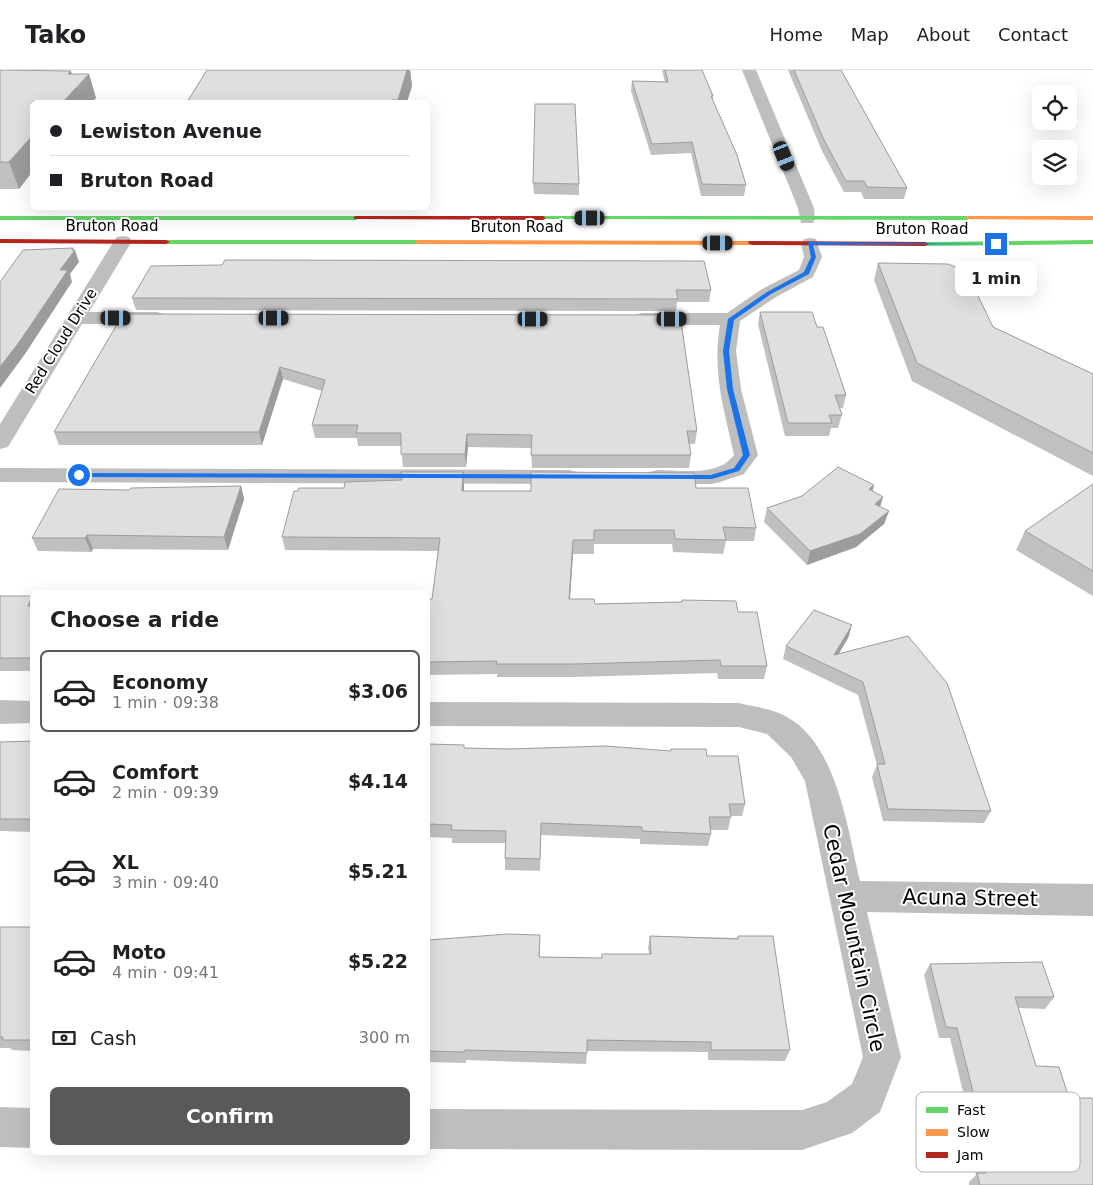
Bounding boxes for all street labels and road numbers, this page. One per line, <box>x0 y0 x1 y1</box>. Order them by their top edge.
street label: Bruton Road <box>66 217 158 235</box>
street label: Bruton Road <box>471 218 563 236</box>
street label: Bruton Road <box>876 220 968 238</box>
street label: Red Cloud Drive <box>21 285 101 397</box>
street label: Cedar Mountain Circle <box>818 822 890 1054</box>
street label: Acuna Street <box>902 885 1038 911</box>

